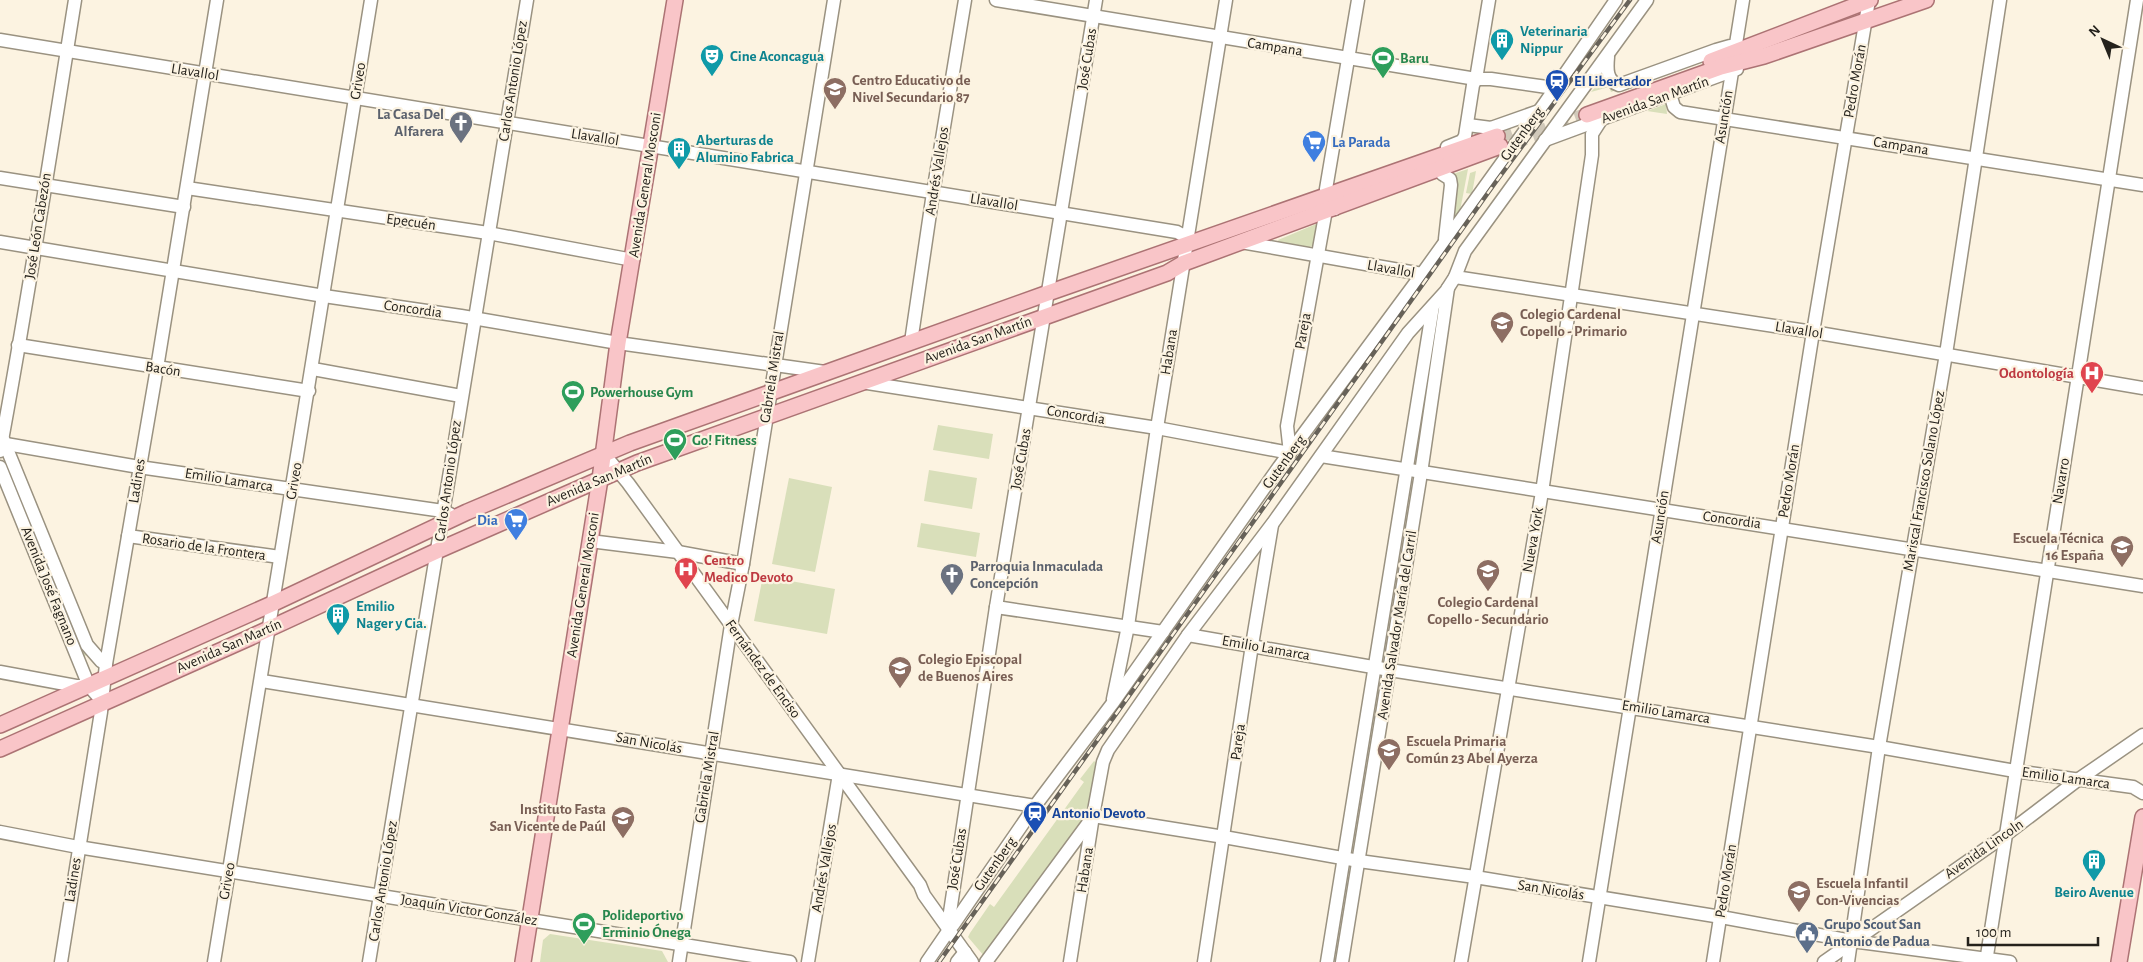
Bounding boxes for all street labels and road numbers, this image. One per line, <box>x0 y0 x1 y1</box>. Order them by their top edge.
street label: Carlos Antonio López <box>496 20 530 142</box>
street label: José Cubas <box>1075 27 1099 91</box>
street label: Campana <box>1246 35 1304 59</box>
street label: Pedro Morán <box>1841 43 1869 119</box>
street label: Llavallol <box>170 61 220 83</box>
street label: Griveo <box>348 61 368 101</box>
street label: Avenida San Martín <box>1599 74 1711 126</box>
street label: Asunción <box>1712 89 1736 145</box>
street label: Gutenberg <box>1498 104 1547 164</box>
street label: Avenida General Mosconi <box>626 111 664 259</box>
street label: Llavallol <box>570 126 620 148</box>
street label: Andrés Vallejos <box>923 126 951 216</box>
street label: Campana <box>1872 134 1930 158</box>
street label: José León Cabezón <box>22 172 54 280</box>
street label: Llavallol <box>969 191 1019 213</box>
street label: Epecuén <box>385 211 437 233</box>
street label: Llavallol <box>1366 257 1416 281</box>
street label: Concordia <box>383 297 443 321</box>
street label: Pareja <box>1292 311 1314 350</box>
street label: Avenida San Martín <box>922 314 1034 366</box>
street label: Llavallol <box>1774 319 1824 341</box>
street label: Habana <box>1158 328 1180 376</box>
street label: Gabriela Mistral <box>757 330 787 424</box>
street label: Bacón <box>144 359 182 379</box>
street label: Mariscal Francisco Solano López <box>1901 389 1947 573</box>
street label: Concordia <box>1046 403 1106 427</box>
street label: Carlos Antonio López <box>432 420 464 542</box>
street label: José Cubas <box>1008 427 1034 491</box>
street label: Gutenberg <box>1260 432 1309 492</box>
street label: Pedro Morán <box>1776 443 1802 519</box>
street label: Avenida San Martín <box>544 451 654 509</box>
street label: Navarro <box>2050 457 2072 505</box>
street label: Ladines <box>126 458 148 504</box>
street label: Griveo <box>283 461 305 501</box>
street label: Emilio Lamarca <box>184 466 274 494</box>
street label: Asunción <box>1648 489 1672 545</box>
street label: Nueva York <box>1520 506 1546 574</box>
street label: Concordia <box>1702 508 1762 532</box>
street label: Avenida General Mosconi <box>564 511 602 659</box>
street label: Avenida José Fagnano <box>18 525 80 647</box>
street label: Avenida Salvador María del Carril <box>1375 529 1419 721</box>
street label: Rosario de la Frontera <box>141 531 267 563</box>
street label: Avenida San Martín <box>174 616 284 676</box>
street label: Fernández de Enciso <box>722 617 804 721</box>
street label: Emilio Lamarca <box>1221 633 1311 663</box>
street label: Emilio Lamarca <box>1621 698 1711 726</box>
street label: Pareja <box>1228 723 1248 761</box>
street label: San Nicolás <box>615 730 683 756</box>
street label: Gabriela Mistral <box>692 730 722 824</box>
street label: Emilio Lamarca <box>2021 764 2111 792</box>
street label: Avenida Lincoln <box>1942 816 2026 882</box>
street label: Carlos Antonio López <box>366 820 400 942</box>
street label: Andrés Vallejos <box>809 823 839 913</box>
street label: José Cubas <box>945 827 969 891</box>
street label: Gutenberg <box>971 834 1019 894</box>
street label: Pedro Morán <box>1713 843 1739 919</box>
street label: Habana <box>1074 846 1096 894</box>
street label: Ladines <box>62 857 84 903</box>
street label: Griveo <box>216 861 238 901</box>
street label: San Nicolás <box>1517 877 1585 903</box>
street label: Joaquín Victor González <box>400 892 538 928</box>

